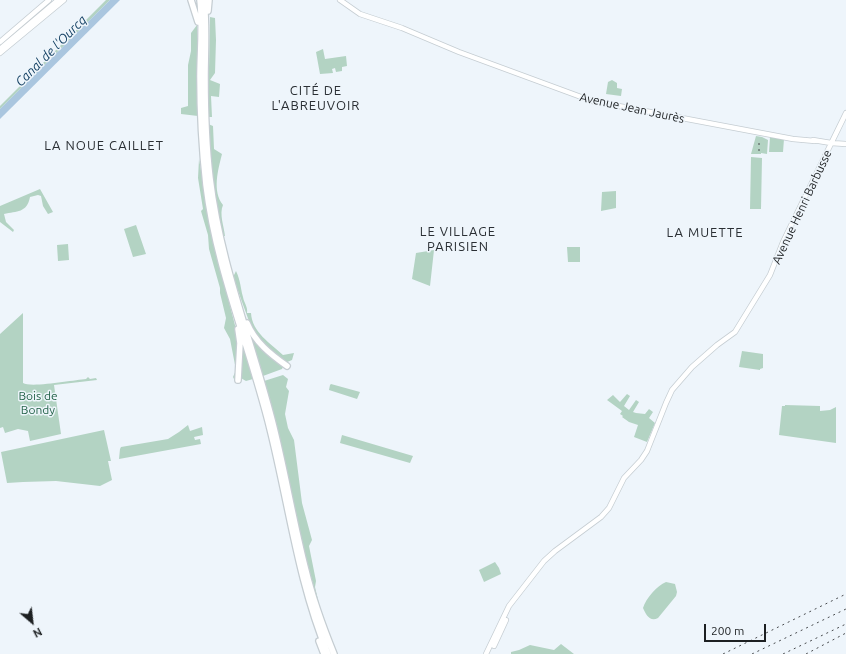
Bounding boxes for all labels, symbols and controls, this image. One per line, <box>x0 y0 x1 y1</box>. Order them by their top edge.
water label: Canal de l'Ourcq <box>12 12 90 90</box>
district label: CITÉ DE L'ABREUVOIR <box>272 83 360 114</box>
street label: Avenue Jean Jaurès <box>578 90 686 126</box>
district label: LA NOUE CAILLET <box>44 138 164 154</box>
street label: Avenue Henri Barbusse <box>769 148 835 266</box>
district label: LE VILLAGE PARISIEN <box>420 224 496 255</box>
district label: LA MUETTE <box>667 225 743 241</box>
park label: Bois de Bondy <box>18 389 58 417</box>
north arrow <box>12 602 52 642</box>
scale bar <box>706 616 768 642</box>
text: 200 m <box>711 624 744 637</box>
text: N <box>31 625 44 640</box>

